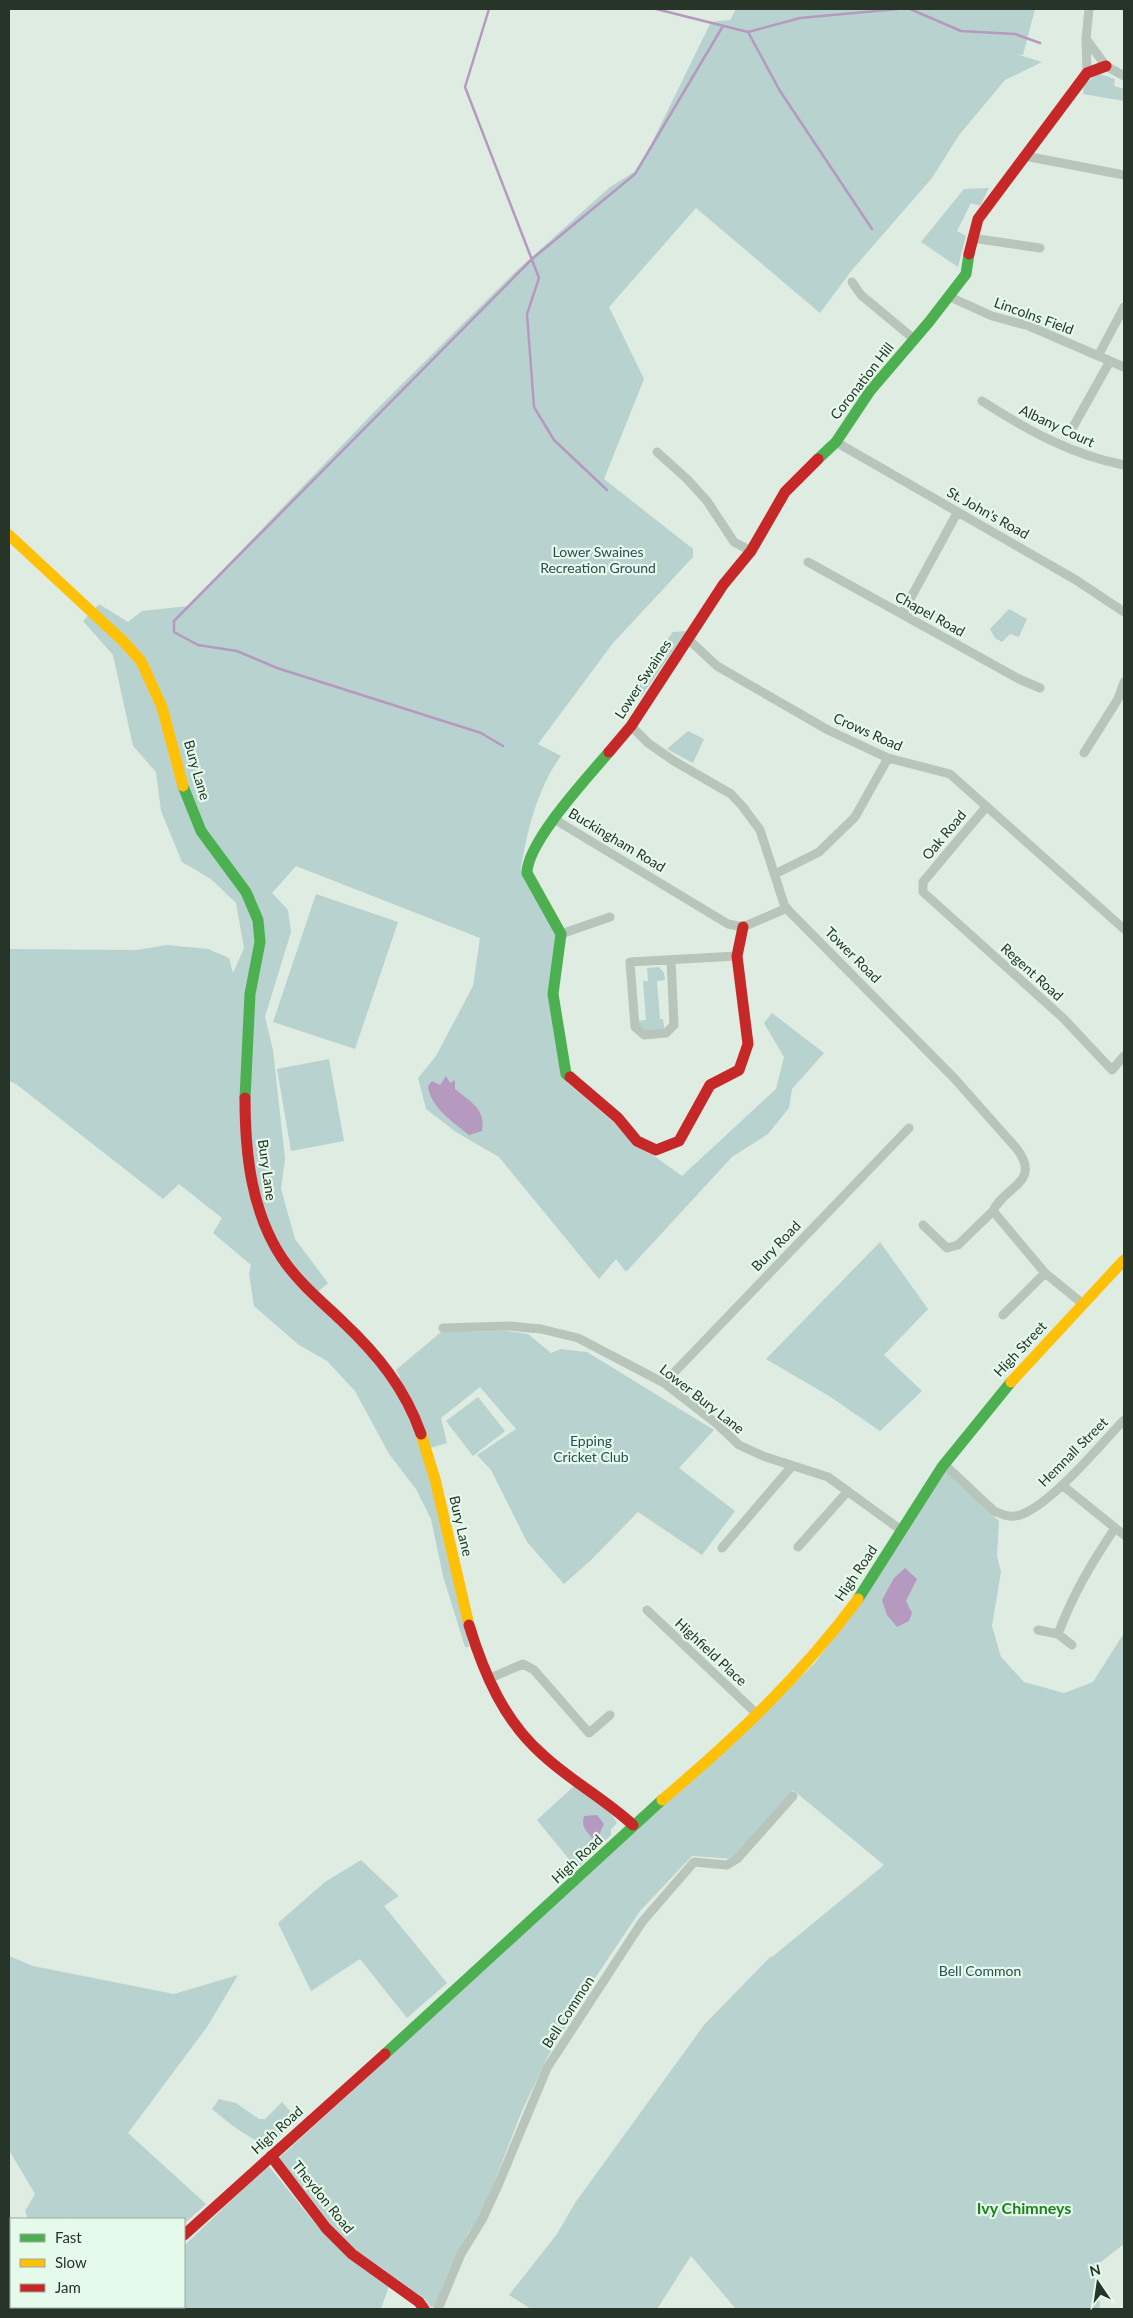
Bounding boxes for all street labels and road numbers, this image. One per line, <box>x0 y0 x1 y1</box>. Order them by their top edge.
street label: Lincolns Field <box>992 293 1076 338</box>
street label: Coronation Hill <box>826 339 897 423</box>
street label: Albany Court <box>1017 401 1097 450</box>
street label: St. John's Road <box>944 483 1032 542</box>
street label: Chapel Road <box>892 587 968 640</box>
street label: Lower Swaines <box>611 636 675 722</box>
street label: Crows Road <box>831 709 905 754</box>
street label: Bury Lane <box>181 738 214 802</box>
street label: Buckingham Road <box>566 804 669 875</box>
street label: Oak Road <box>918 806 969 863</box>
street label: Tower Road <box>822 923 885 986</box>
street label: Regent Road <box>998 939 1067 1004</box>
street label: Bury Lane <box>255 1138 280 1202</box>
street label: Bury Road <box>748 1217 804 1274</box>
street label: High Street <box>990 1317 1050 1380</box>
street label: Lower Bury Lane <box>657 1360 748 1437</box>
street label: Hemnall Street <box>1034 1413 1111 1490</box>
street label: Bury Lane <box>446 1494 477 1558</box>
street label: High Road <box>831 1542 880 1604</box>
street label: Highfield Place <box>672 1614 751 1689</box>
street label: High Road <box>548 1831 606 1887</box>
street label: Bell Common <box>538 1973 597 2051</box>
street label: High Road <box>247 2102 306 2157</box>
street label: Theydon Road <box>289 2157 358 2236</box>

